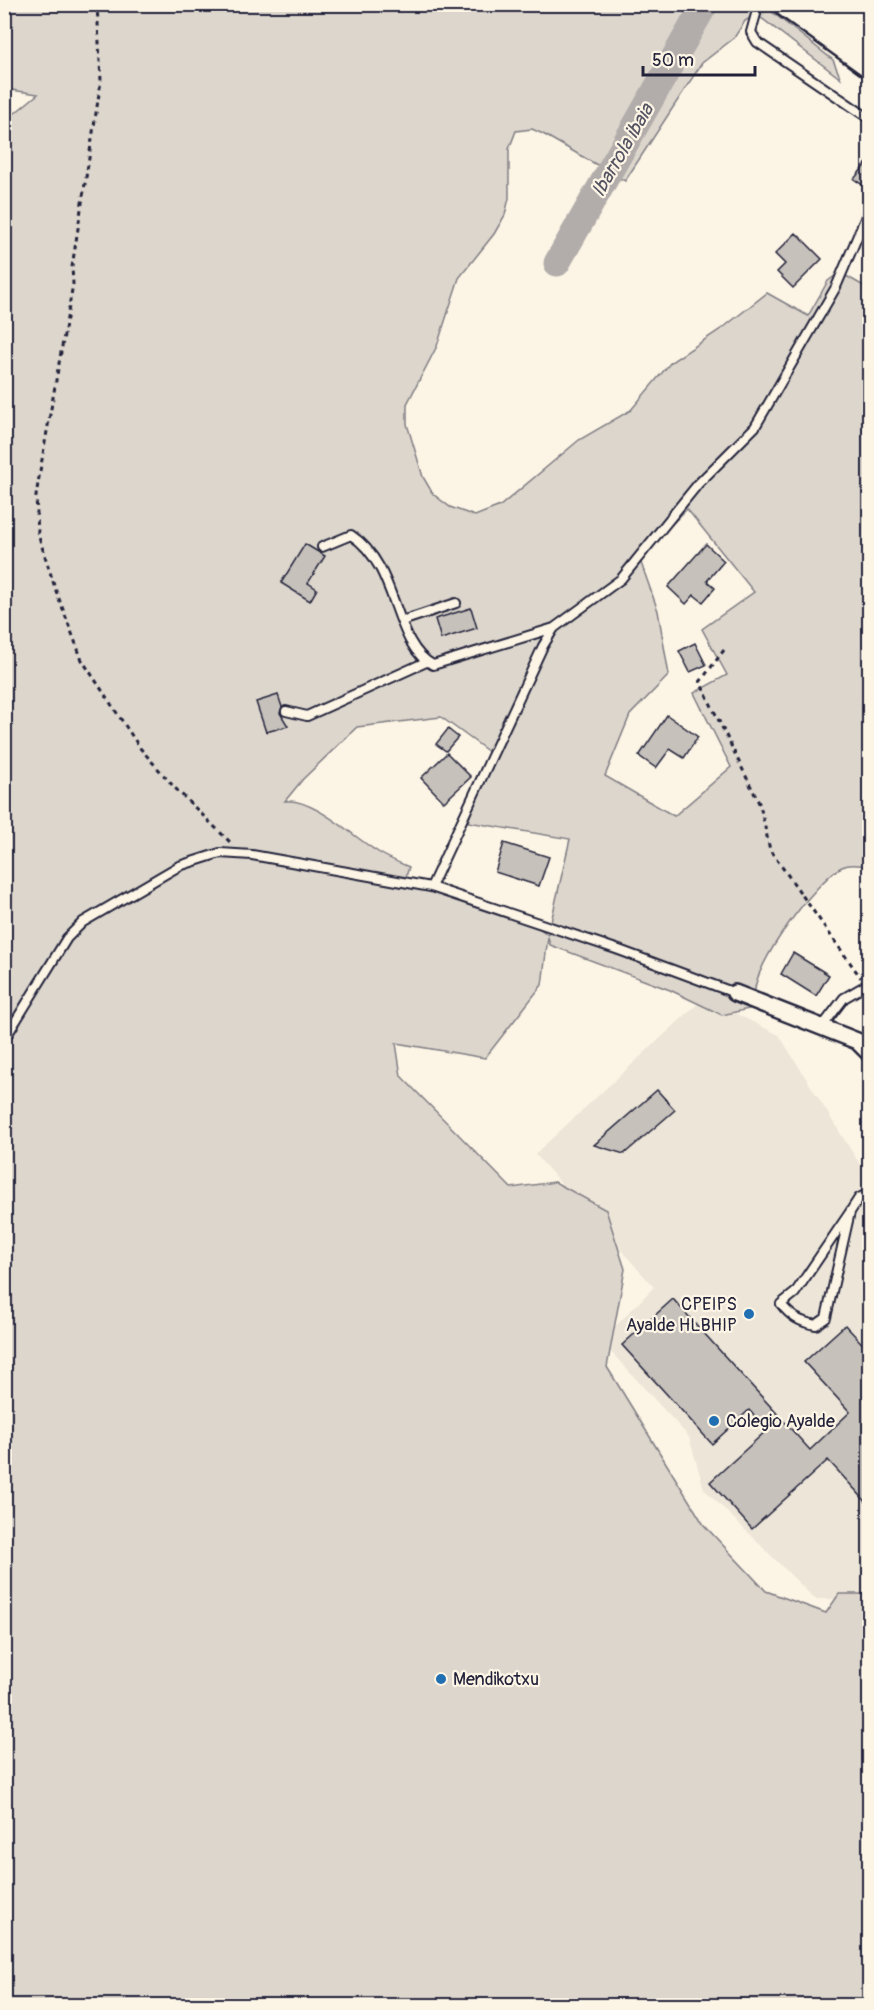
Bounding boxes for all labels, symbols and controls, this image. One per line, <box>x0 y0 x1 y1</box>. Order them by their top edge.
scale bar <box>643 39 756 77</box>
text: 50 m <box>652 49 694 72</box>
water label: Ibarrola ibaia <box>586 98 660 201</box>
place label: CPEIPS Ayalde HLBHIP <box>626 1293 737 1337</box>
marker: CPEIPS Ayalde HLBHIP <box>742 1307 756 1321</box>
place label: Colegio Ayalde <box>726 1410 835 1433</box>
marker: Colegio Ayalde <box>707 1414 721 1428</box>
place label: Mendikotxu <box>453 1668 539 1691</box>
marker: Mendikotxu <box>434 1672 448 1686</box>

